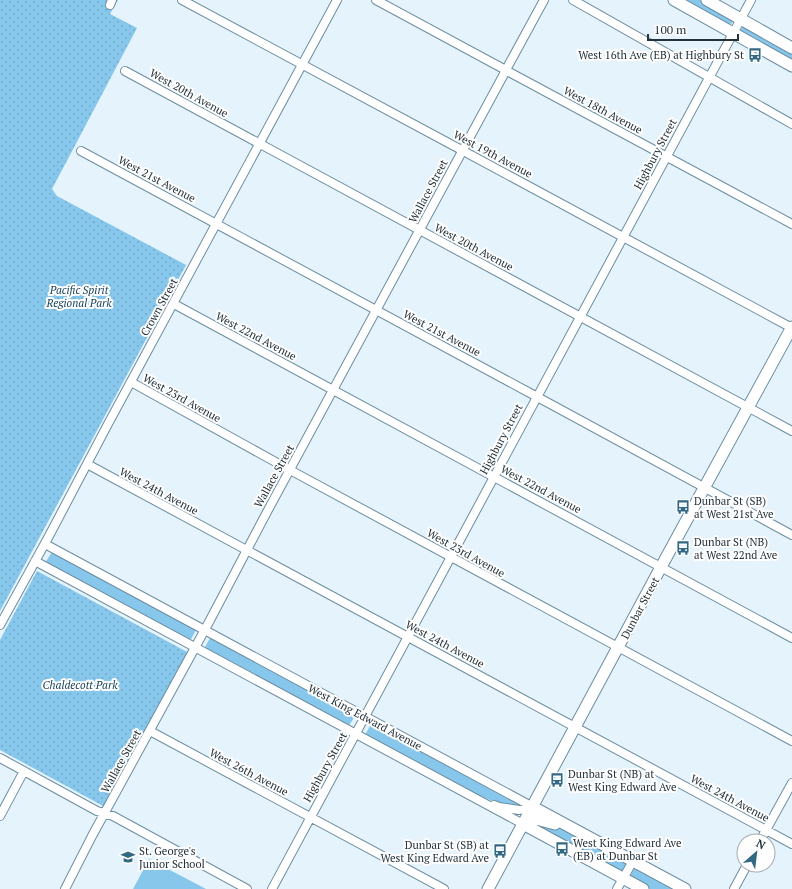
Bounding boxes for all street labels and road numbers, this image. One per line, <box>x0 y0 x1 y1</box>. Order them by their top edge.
street label: West 20th Avenue <box>147 66 231 121</box>
street label: West 18th Avenue <box>561 83 645 137</box>
street label: Highbury Street <box>631 116 679 192</box>
street label: West 19th Avenue <box>451 127 535 181</box>
street label: West 21st Avenue <box>116 153 199 206</box>
street label: Wallace Street <box>405 157 451 225</box>
street label: West 20th Avenue <box>432 220 516 274</box>
street label: Crown Street <box>137 276 181 338</box>
street label: West 21st Avenue <box>401 307 484 360</box>
street label: West 22nd Avenue <box>213 309 299 363</box>
street label: West 23rd Avenue <box>140 371 224 425</box>
street label: Highbury Street <box>477 401 525 477</box>
street label: Wallace Street <box>251 442 297 510</box>
street label: West 22nd Avenue <box>498 462 584 516</box>
street label: West 24th Avenue <box>117 464 201 518</box>
street label: West 23rd Avenue <box>424 526 508 580</box>
street label: Dunbar Street <box>618 575 662 641</box>
street label: West 24th Avenue <box>403 617 487 671</box>
street label: West King Edward Avenue <box>306 681 425 753</box>
street label: Wallace Street <box>98 727 144 795</box>
street label: Highbury Street <box>300 730 350 804</box>
street label: West 26th Avenue <box>207 745 291 799</box>
street label: West 24th Avenue <box>688 771 772 825</box>

